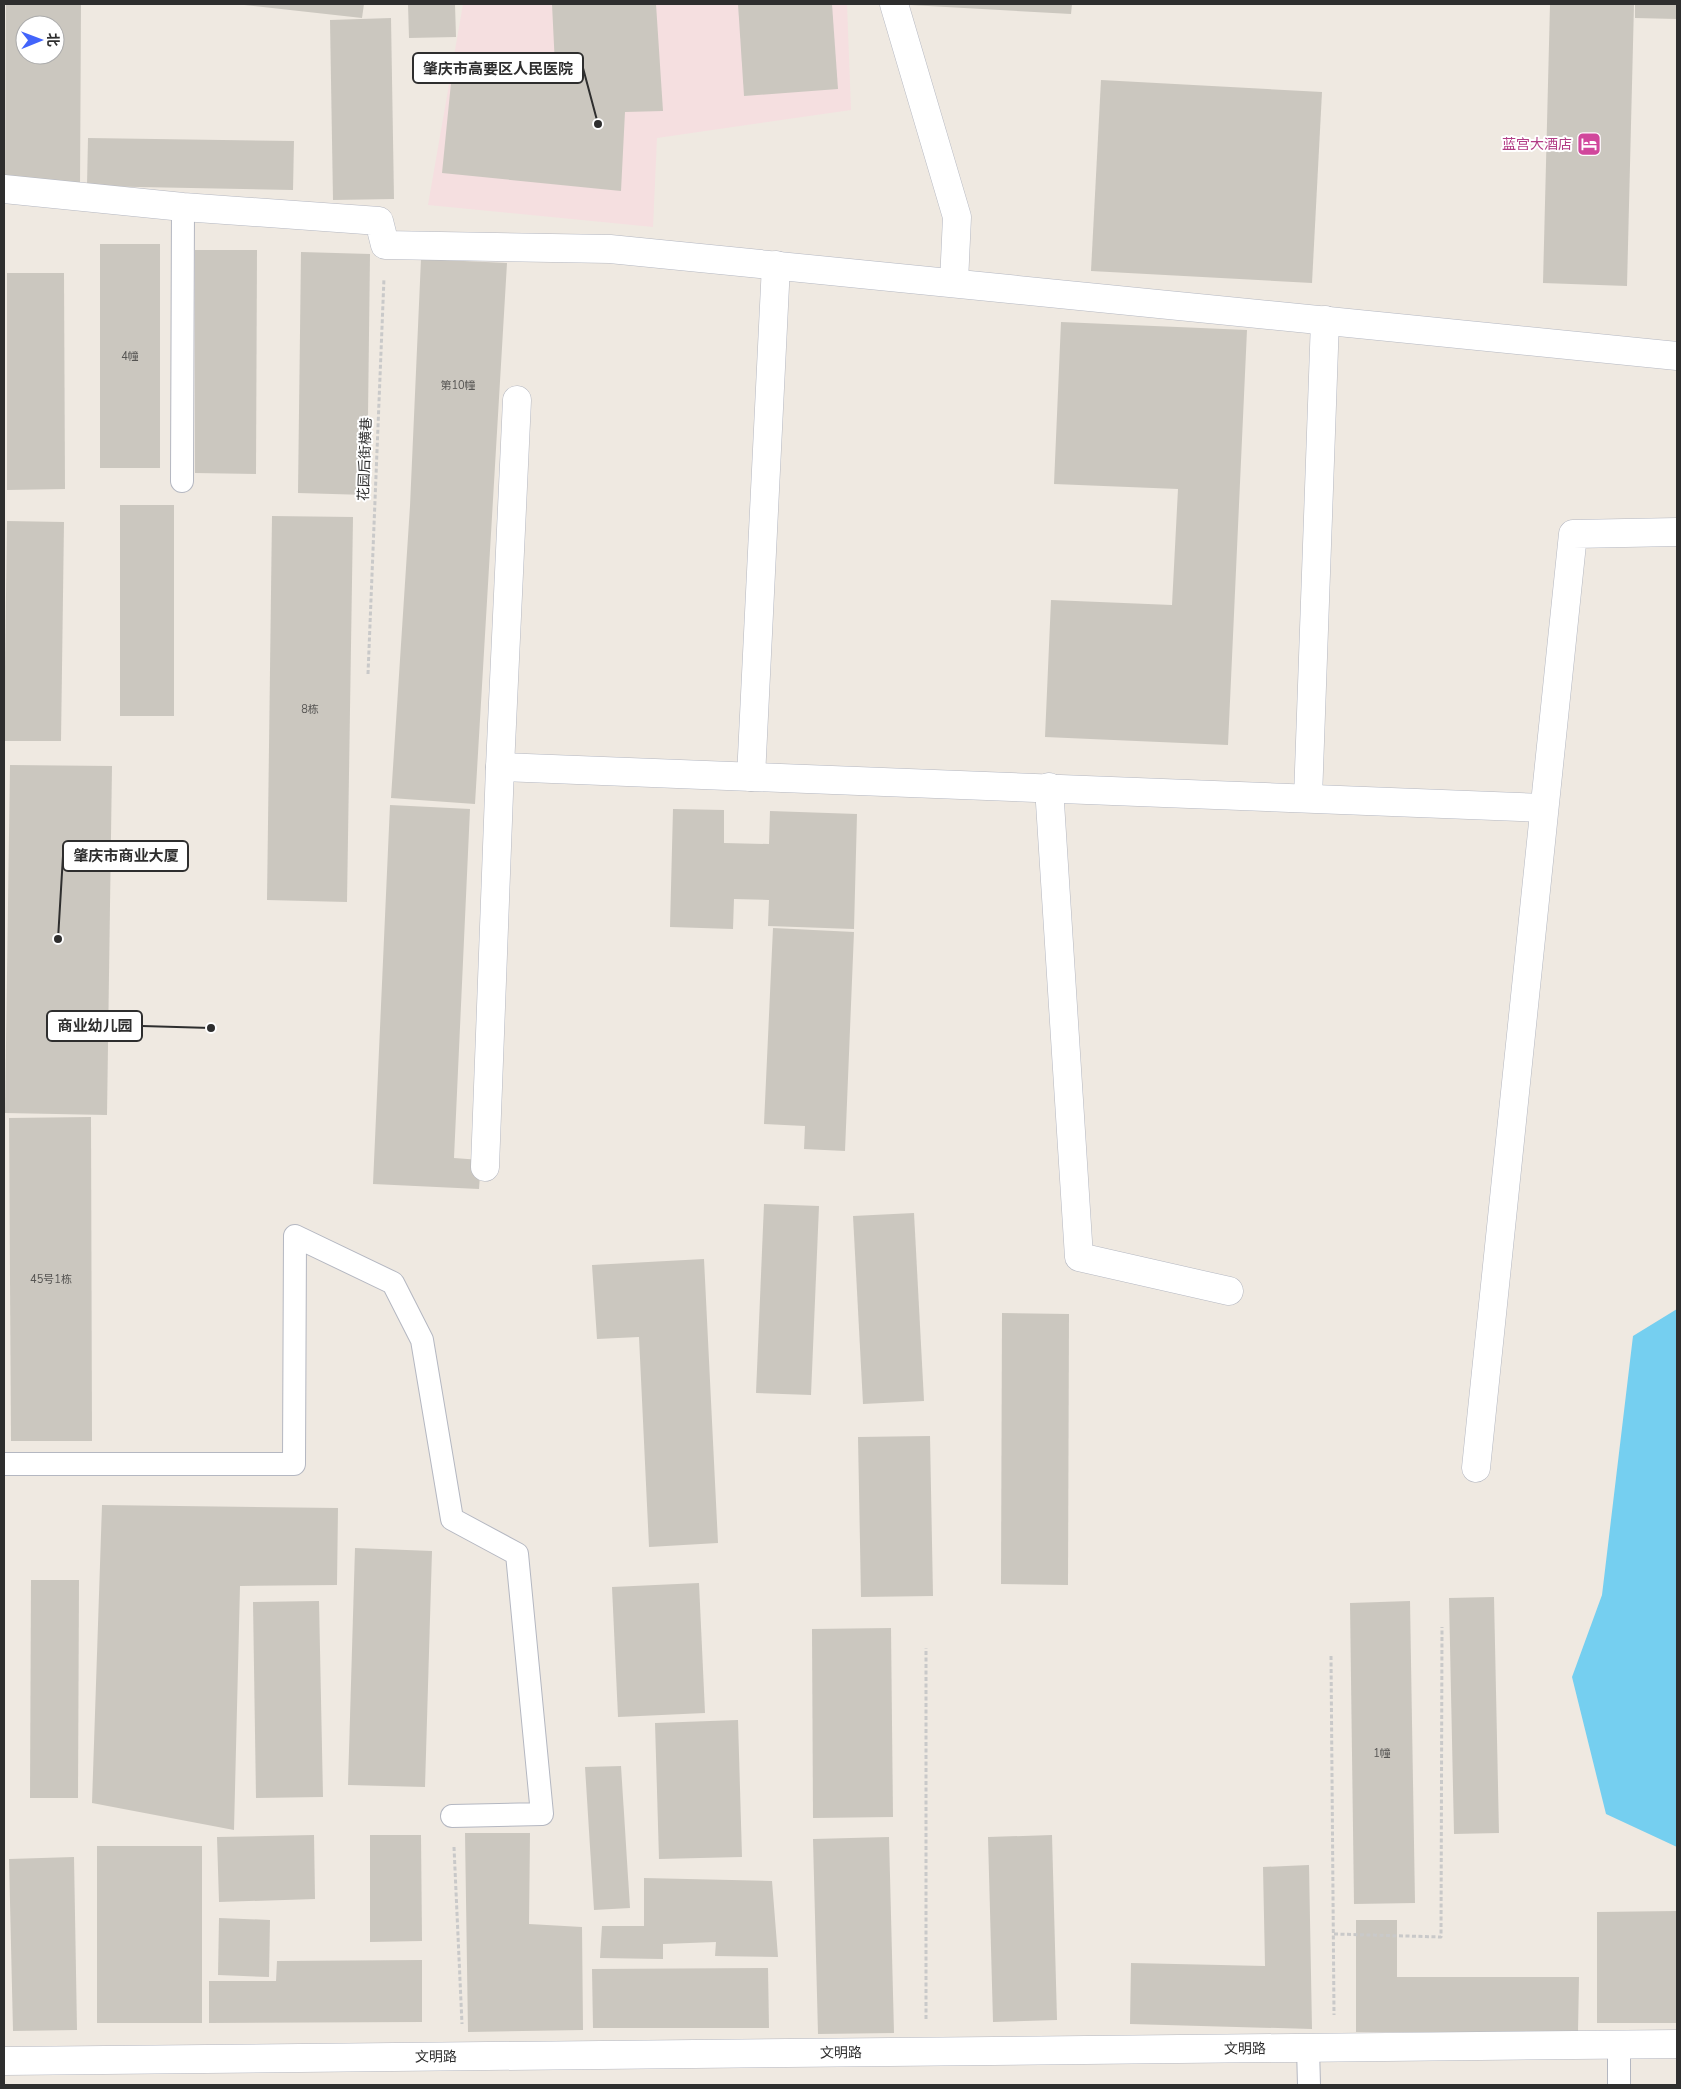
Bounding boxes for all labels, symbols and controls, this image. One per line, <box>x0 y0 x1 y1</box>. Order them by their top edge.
north arrow <box>15 15 65 65</box>
text: 北 <box>43 33 62 47</box>
callout: 肇庆市高要区人民医院 <box>413 53 583 83</box>
text: 肇庆市高要区人民医院 <box>423 59 573 79</box>
hotel icon: 蓝宫大酒店 <box>1576 131 1602 157</box>
place label: 蓝宫大酒店 <box>1502 135 1572 154</box>
house number: 4幢 <box>121 349 139 364</box>
house number: 第10幢 <box>440 378 476 393</box>
street label: 花园后街横巷 <box>354 417 376 501</box>
house number: 8栋 <box>301 702 319 717</box>
callout: 肇庆市商业大厦 <box>63 841 188 871</box>
text: 肇庆市商业大厦 <box>73 846 179 866</box>
callout: 商业幼儿园 <box>47 1011 142 1041</box>
text: 商业幼儿园 <box>57 1016 133 1036</box>
house number: 45号1栋 <box>30 1272 72 1287</box>
house number: 1幢 <box>1373 1746 1391 1761</box>
street label: 文明路 <box>1224 2039 1266 2059</box>
street label: 文明路 <box>820 2043 862 2063</box>
street label: 文明路 <box>415 2047 457 2067</box>

